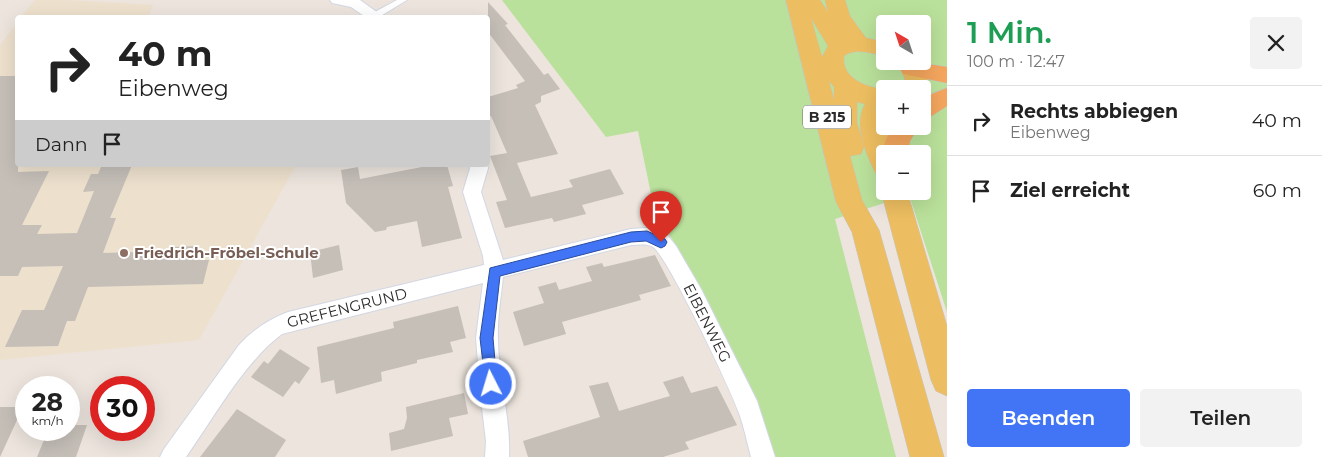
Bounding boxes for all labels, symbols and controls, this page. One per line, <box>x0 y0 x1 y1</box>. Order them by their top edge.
text: 1 Min. <box>967 14 1052 51</box>
north arrow <box>876 15 931 70</box>
map controls <box>876 15 931 200</box>
button: close <box>1250 17 1302 69</box>
text: 40 m <box>118 32 213 75</box>
icon: right <box>35 35 100 100</box>
text: 100 m · 12:47 <box>967 52 1065 71</box>
text: Eibenweg <box>118 75 229 102</box>
button: + <box>876 80 931 135</box>
text: Rechts abbiegen <box>1010 100 1178 123</box>
road number: B 215 <box>803 105 851 128</box>
icon: right <box>967 107 995 135</box>
text: 40 m <box>1252 109 1302 132</box>
text: Eibenweg <box>1010 123 1091 142</box>
icon: arrive <box>98 130 126 158</box>
text: Dann <box>35 133 88 156</box>
button: − <box>876 145 931 200</box>
icon: arrive <box>967 177 995 205</box>
text: Ziel erreicht <box>1010 179 1130 202</box>
text: 60 m <box>1253 179 1302 202</box>
pin <box>640 191 682 242</box>
icon: arrive <box>647 198 675 226</box>
place label: Friedrich-Fröbel-Schule <box>134 243 319 262</box>
marker: Friedrich-Fröbel-Schule <box>118 247 130 259</box>
street label: EIBENWEG <box>679 280 735 365</box>
street label: GREFENGRUND <box>285 283 409 332</box>
position arrow <box>464 357 516 409</box>
speed limit sign: 30 <box>90 376 155 441</box>
text: 28 <box>32 387 63 417</box>
button: Beenden <box>967 389 1130 447</box>
button: Teilen <box>1140 389 1302 447</box>
text: km/h <box>31 413 64 428</box>

